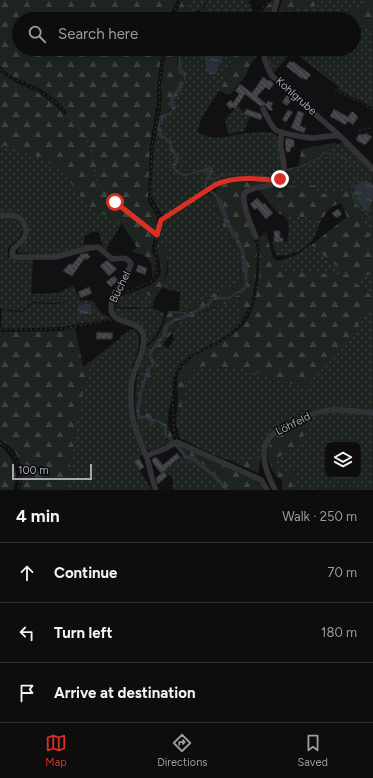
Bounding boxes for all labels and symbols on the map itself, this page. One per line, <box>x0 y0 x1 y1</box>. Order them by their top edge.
street label: Kohlgrube <box>273 74 319 118</box>
route end <box>271 170 289 188</box>
route start <box>106 193 124 211</box>
street label: Büchel <box>107 269 133 305</box>
street label: Löhfeld <box>274 410 312 438</box>
scale bar <box>12 462 92 481</box>

